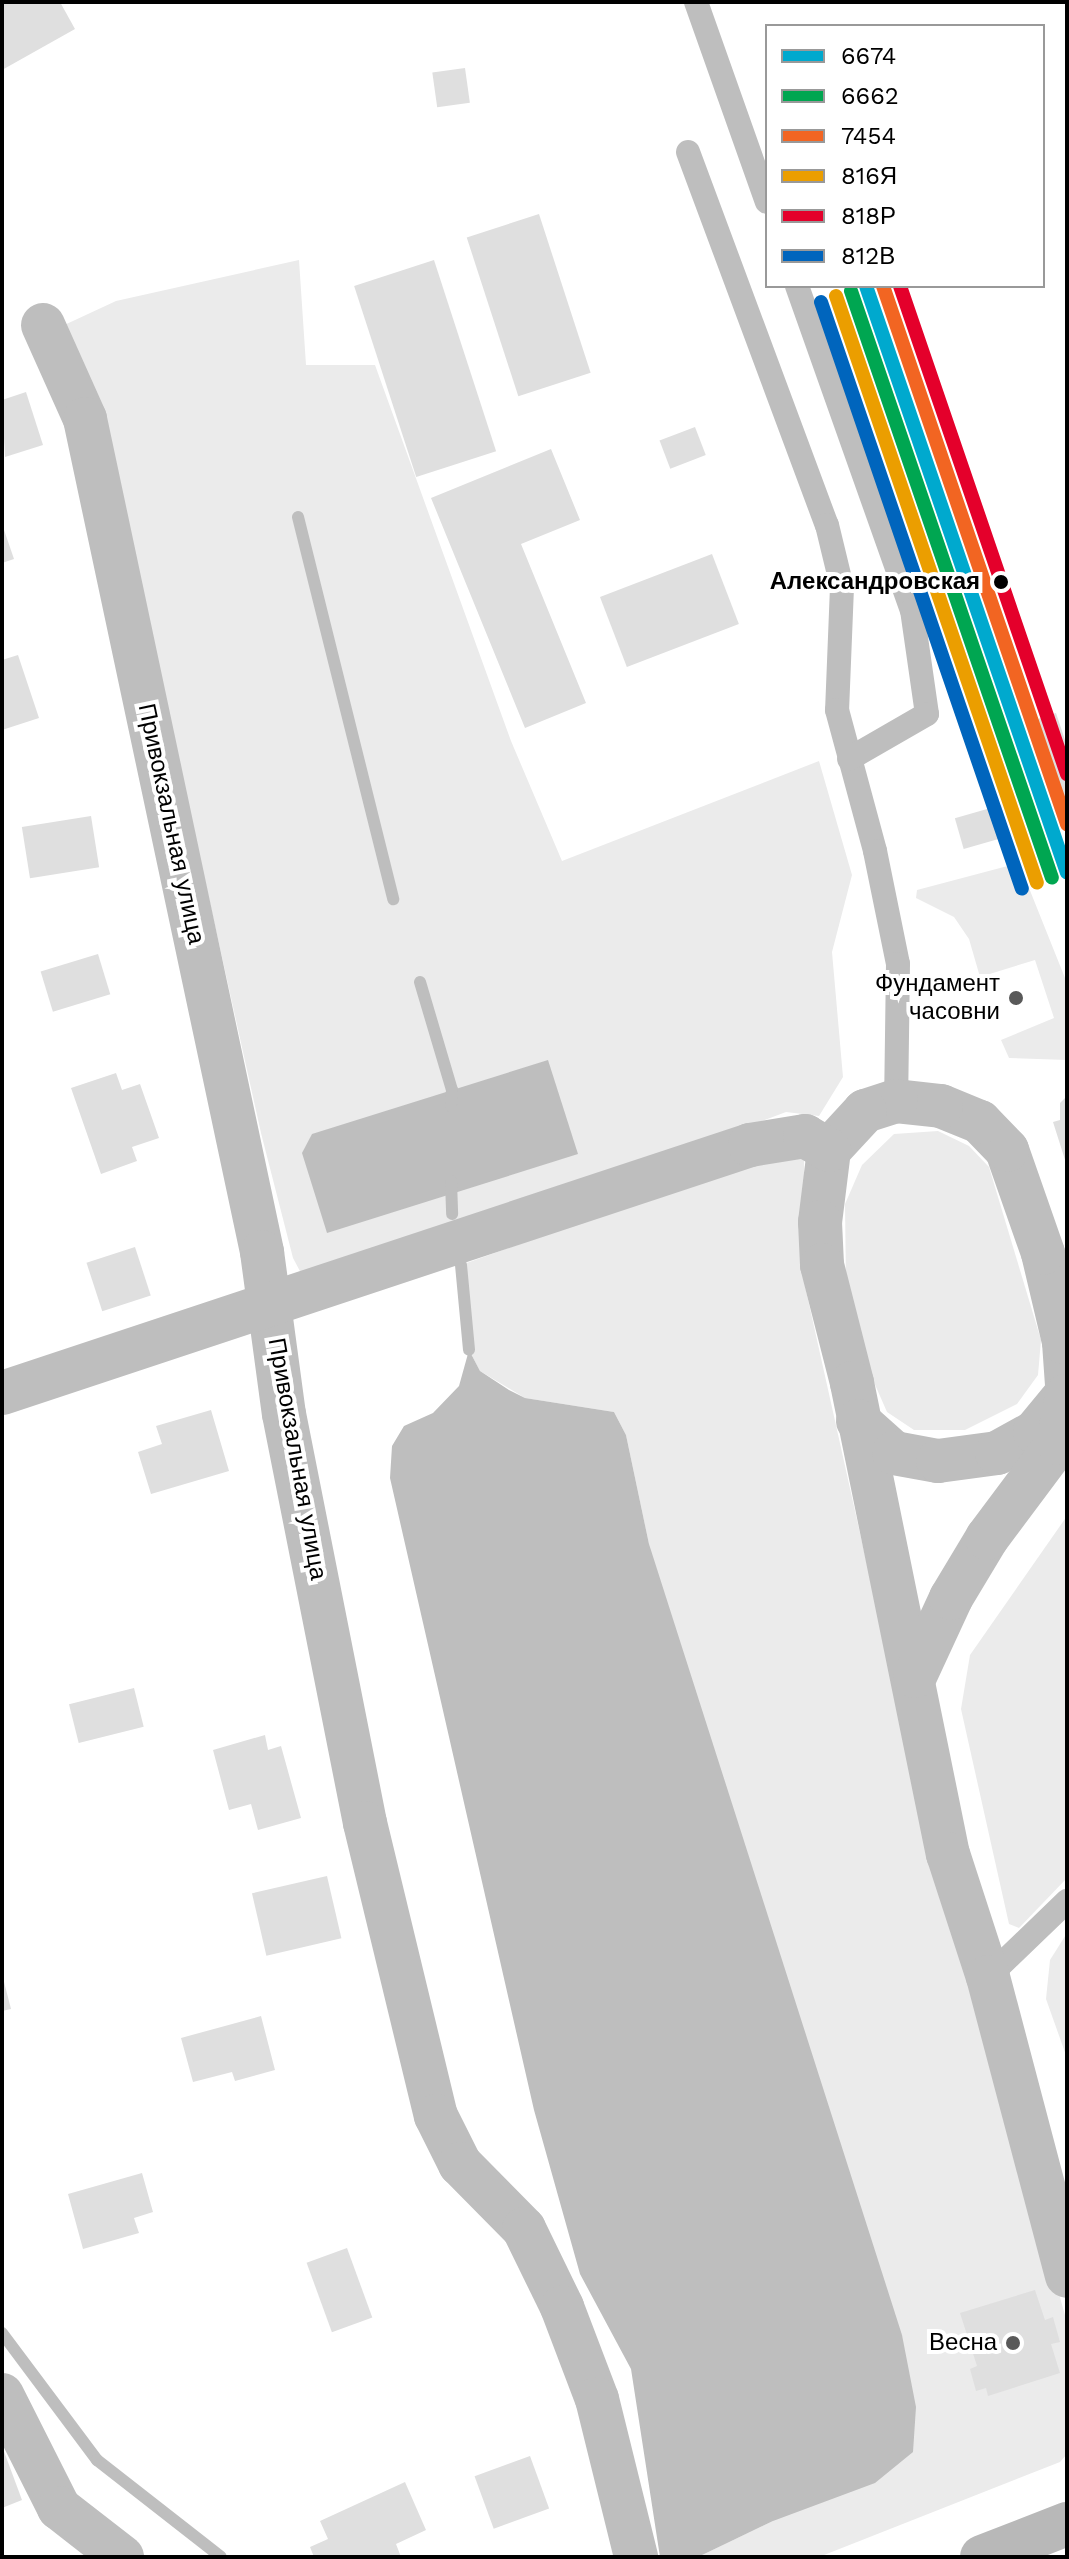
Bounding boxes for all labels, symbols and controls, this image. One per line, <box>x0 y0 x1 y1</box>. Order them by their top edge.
legend <box>765 24 1045 288</box>
text: 6674 <box>841 42 896 70</box>
text: 6662 <box>841 82 899 110</box>
text: 7454 <box>841 122 896 150</box>
text: 816Я <box>841 162 897 190</box>
text: 818Р <box>841 202 896 230</box>
text: 812В <box>841 242 895 270</box>
place label: Александровская <box>770 568 980 596</box>
marker: Александровская <box>987 568 1015 596</box>
street label: Привокзальная улица <box>131 701 211 947</box>
place label: Фундамент часовни <box>875 970 1000 1026</box>
marker: Фундамент часовни <box>1007 989 1025 1007</box>
street label: Привокзальная улица <box>262 1336 332 1582</box>
place label: Весна <box>929 2329 997 2357</box>
marker: Весна <box>1004 2334 1022 2352</box>

